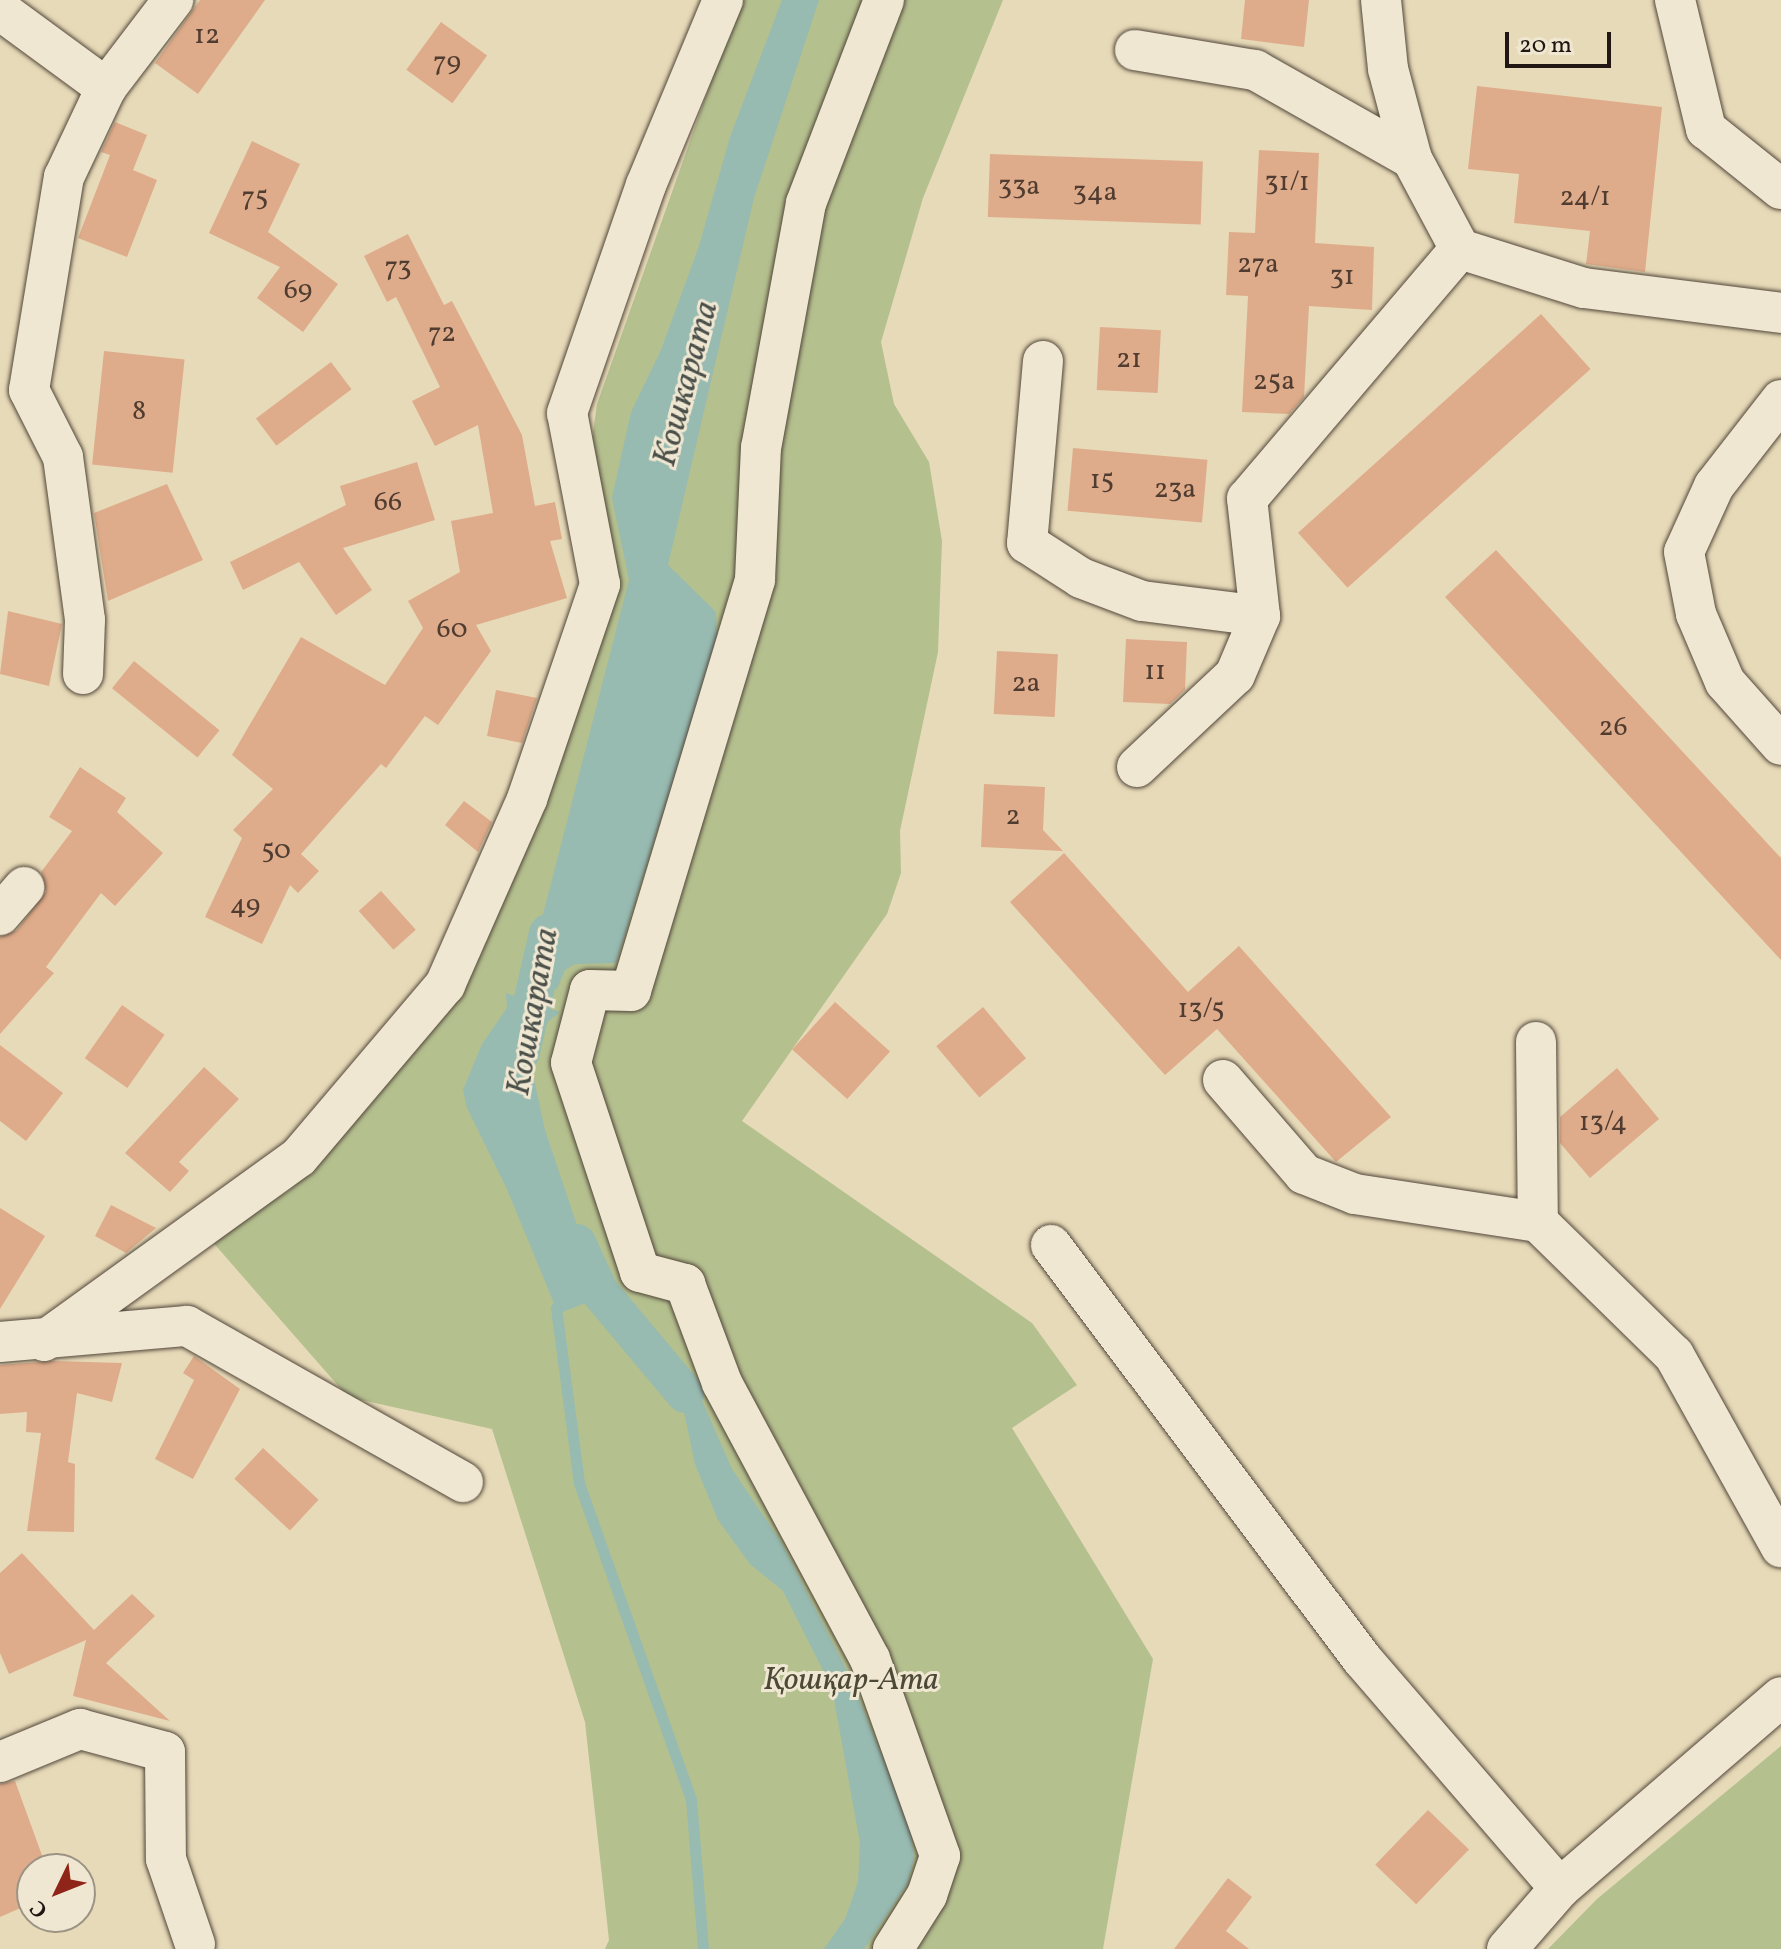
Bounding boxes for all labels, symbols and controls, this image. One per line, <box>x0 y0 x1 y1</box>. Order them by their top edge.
scale bar <box>1509 16 1615 66</box>
house number: 12 <box>194 19 220 53</box>
text: 20 m <box>1519 29 1572 63</box>
house number: 79 <box>433 46 461 80</box>
house number: 31/1 <box>1264 166 1310 200</box>
house number: 33а <box>998 170 1040 204</box>
house number: 34а <box>1072 176 1118 210</box>
house number: 75 <box>241 181 269 215</box>
house number: 24/1 <box>1559 181 1611 215</box>
house number: 27а <box>1237 248 1279 282</box>
house number: 73 <box>384 251 412 285</box>
house number: 31 <box>1329 260 1355 294</box>
house number: 69 <box>284 274 312 308</box>
water label: Кошкарата <box>645 297 729 471</box>
house number: 72 <box>428 317 456 351</box>
house number: 21 <box>1116 343 1142 377</box>
house number: 25а <box>1253 365 1295 399</box>
house number: 8 <box>132 395 146 429</box>
house number: 15 <box>1090 464 1114 498</box>
house number: 23а <box>1154 473 1196 507</box>
house number: 66 <box>374 486 402 520</box>
house number: 60 <box>437 613 467 647</box>
house number: 11 <box>1144 655 1166 689</box>
house number: 2а <box>1012 667 1040 701</box>
house number: 26 <box>1598 711 1628 745</box>
house number: 2 <box>1005 800 1021 834</box>
house number: 50 <box>261 834 291 868</box>
house number: 49 <box>230 889 260 923</box>
water label: Кошкарата <box>499 925 569 1099</box>
house number: 13/5 <box>1177 993 1225 1027</box>
house number: 13/4 <box>1579 1106 1627 1140</box>
park label: Қошқар-Ата <box>763 1662 939 1700</box>
north arrow <box>16 1853 96 1933</box>
text: С <box>23 1893 56 1924</box>

